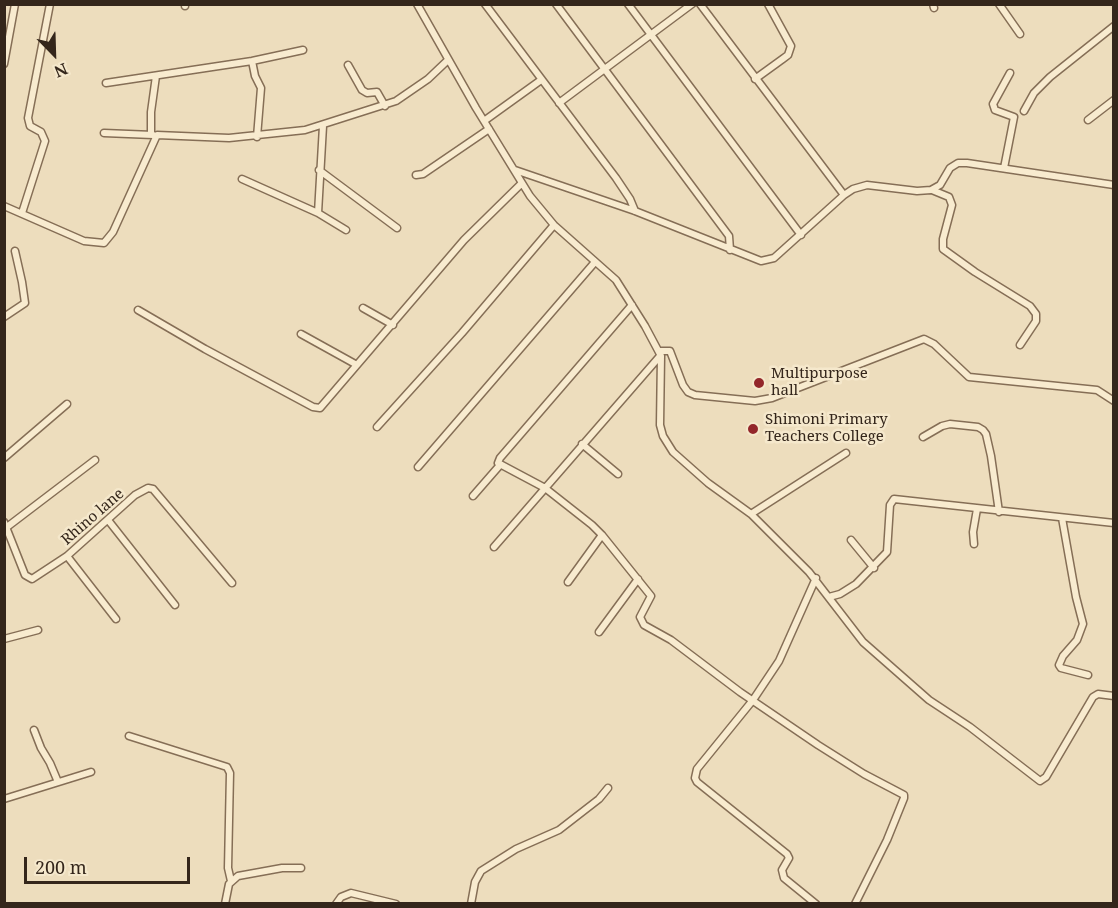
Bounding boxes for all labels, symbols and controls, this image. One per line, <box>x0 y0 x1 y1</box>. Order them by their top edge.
north arrow <box>24 24 84 84</box>
text: N <box>51 58 71 83</box>
place label: Multipurpose hall <box>771 365 868 400</box>
marker: Multipurpose hall <box>752 376 766 390</box>
place label: Shimoni Primary Teachers College <box>765 411 888 446</box>
marker: Shimoni Primary Teachers College <box>746 422 760 436</box>
street label: Rhino lane <box>58 485 128 549</box>
scale bar <box>27 845 194 883</box>
text: 200 m <box>35 855 87 879</box>

